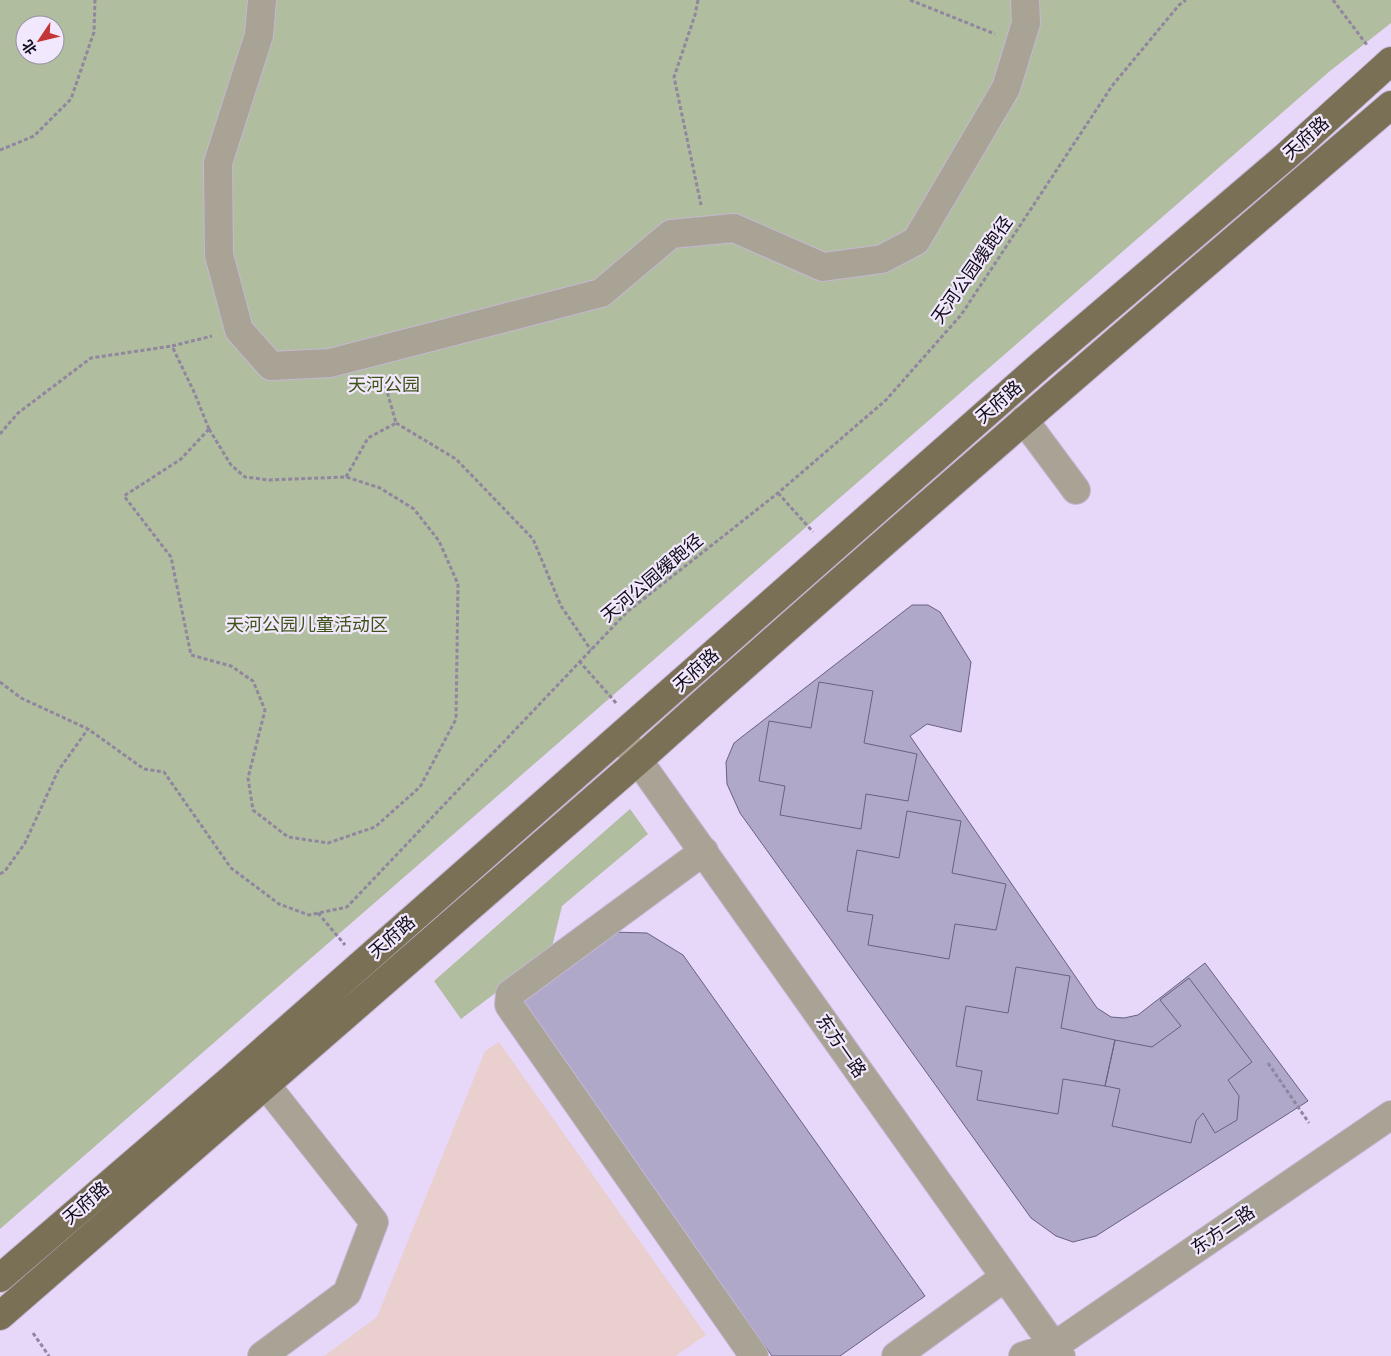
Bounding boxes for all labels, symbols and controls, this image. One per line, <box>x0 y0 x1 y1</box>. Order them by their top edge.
north arrow <box>15 15 65 65</box>
text: 北 <box>19 37 40 58</box>
street label: 天府路 <box>1279 112 1333 163</box>
street label: 天河公园缓跑径 <box>927 212 1016 327</box>
park label: 天河公园 <box>348 374 420 395</box>
street label: 天府路 <box>971 376 1026 427</box>
street label: 天河公园缓跑径 <box>597 529 707 626</box>
park label: 天河公园儿童活动区 <box>226 614 388 635</box>
street label: 天府路 <box>669 644 723 695</box>
street label: 天府路 <box>364 911 419 962</box>
street label: 东方一路 <box>812 1010 871 1081</box>
street label: 天府路 <box>58 1177 113 1228</box>
street label: 东方二路 <box>1187 1201 1258 1258</box>

